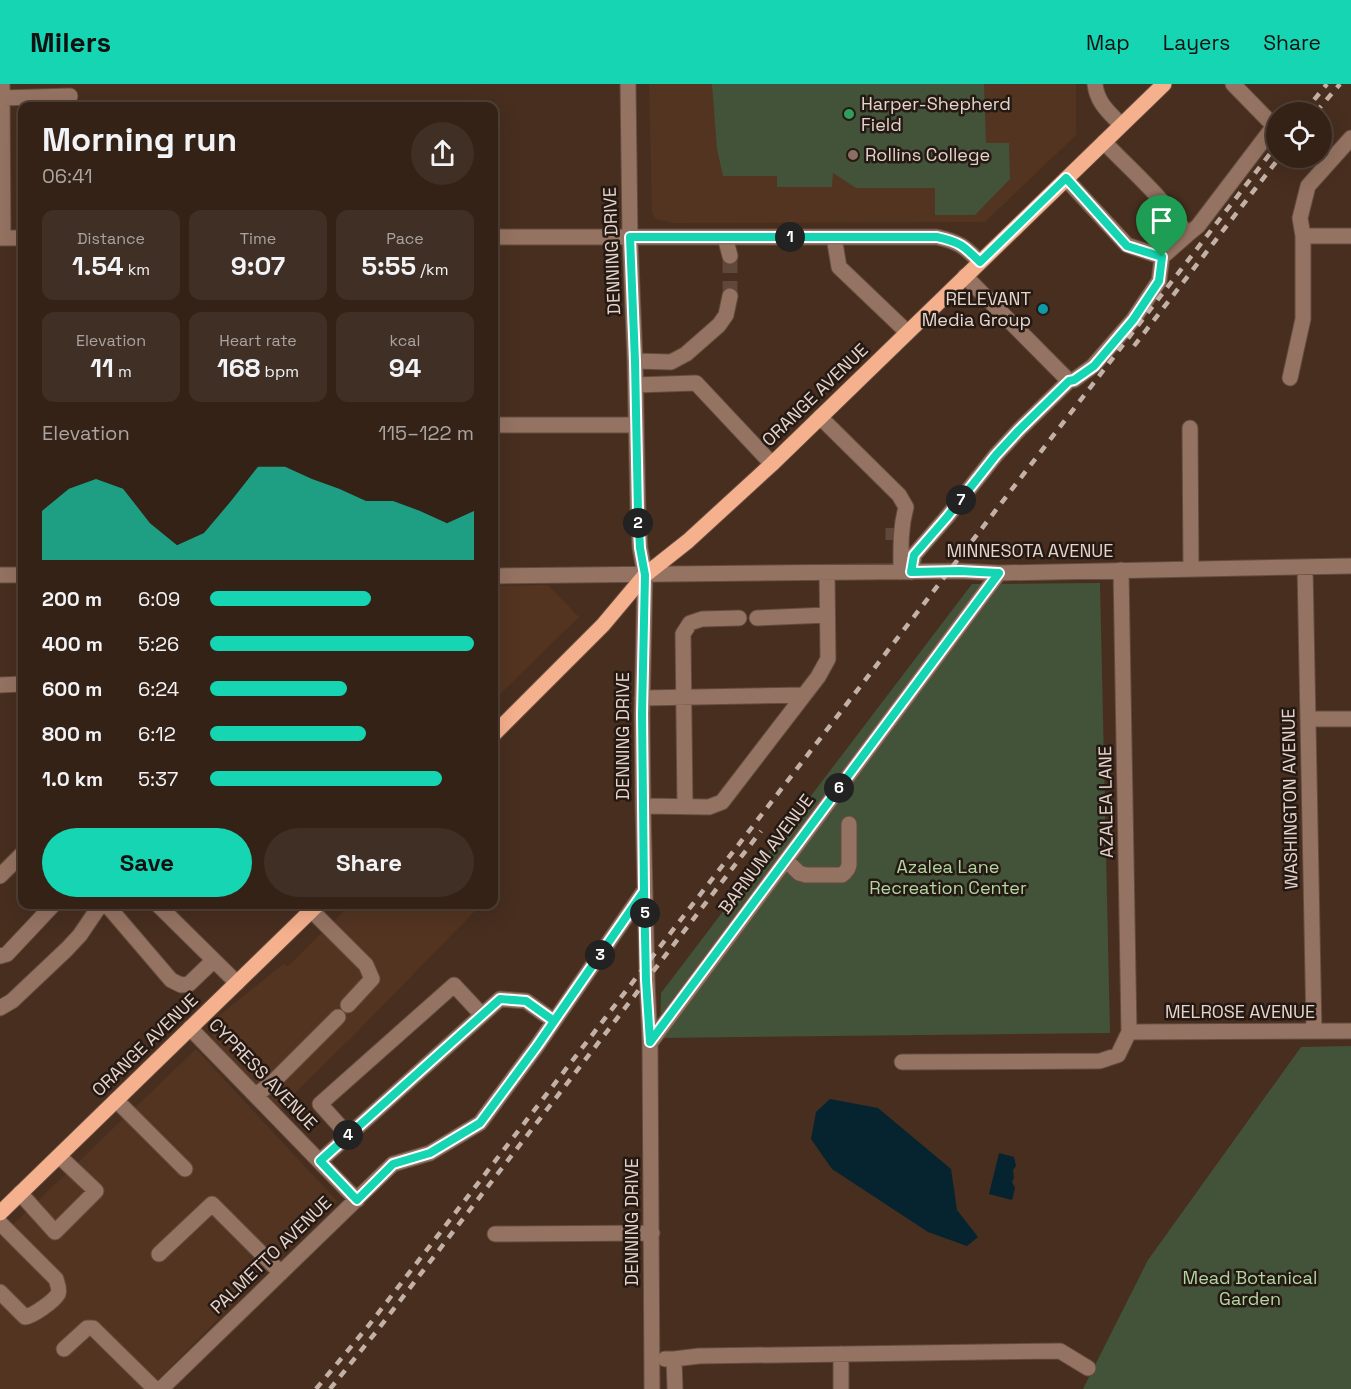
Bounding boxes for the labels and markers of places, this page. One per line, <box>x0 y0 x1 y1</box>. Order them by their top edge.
place label: Harper-Shepherd Field <box>861 92 1011 136</box>
marker: Harper-Shepherd Field <box>842 107 856 121</box>
place label: Rollins College <box>865 143 990 166</box>
marker: Rollins College <box>846 148 860 162</box>
pin <box>1136 195 1187 257</box>
pin: 1 <box>775 222 805 252</box>
place label: RELEVANT Media Group <box>922 287 1031 331</box>
marker: RELEVANT Media Group <box>1036 302 1050 316</box>
pin: 7 <box>946 485 976 515</box>
pin: 2 <box>623 508 653 538</box>
pin: 6 <box>824 773 854 803</box>
pin: 5 <box>630 898 660 928</box>
pin: 3 <box>585 940 615 970</box>
pin: 4 <box>333 1120 363 1150</box>

